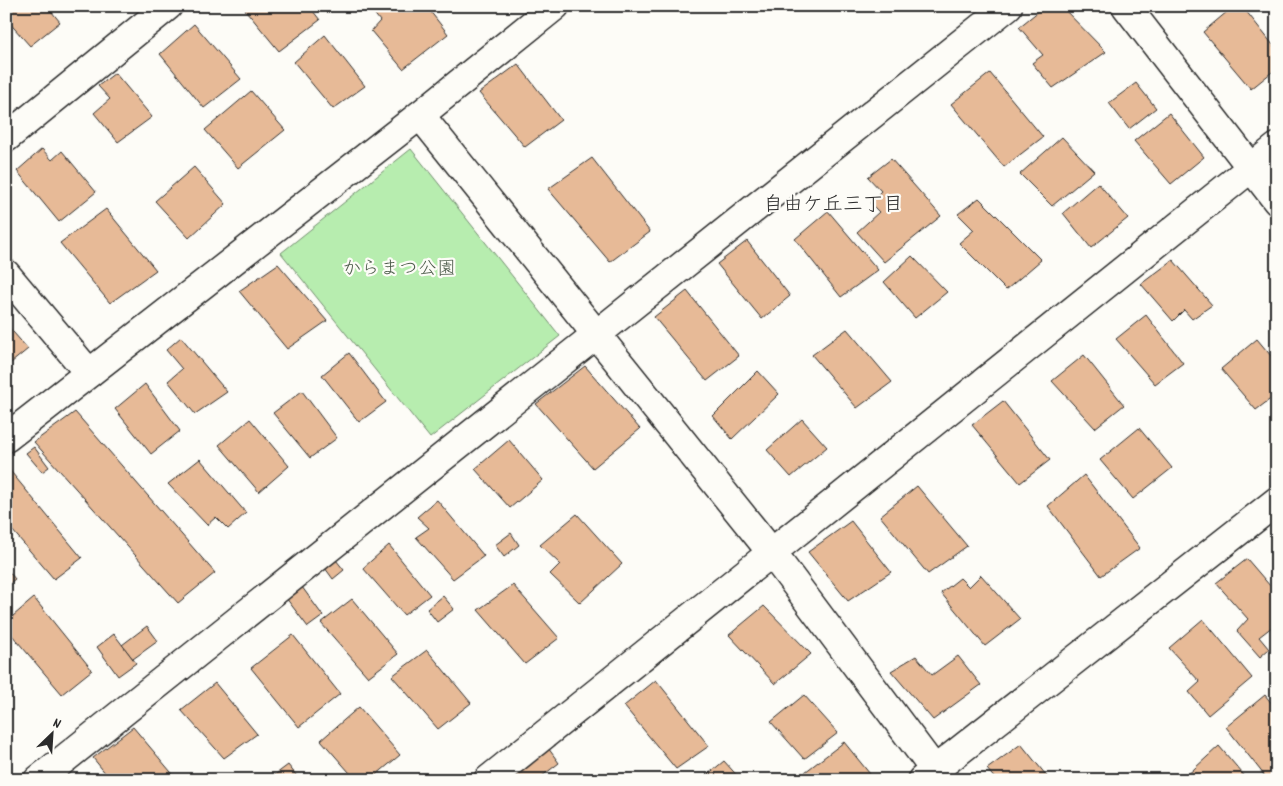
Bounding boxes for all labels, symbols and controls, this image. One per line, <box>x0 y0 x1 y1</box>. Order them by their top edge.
district label: 自由ケ丘三丁目 <box>763 192 903 220</box>
park label: からまつ公園 <box>342 257 456 284</box>
north arrow <box>28 708 78 758</box>
text: N <box>49 714 64 735</box>

